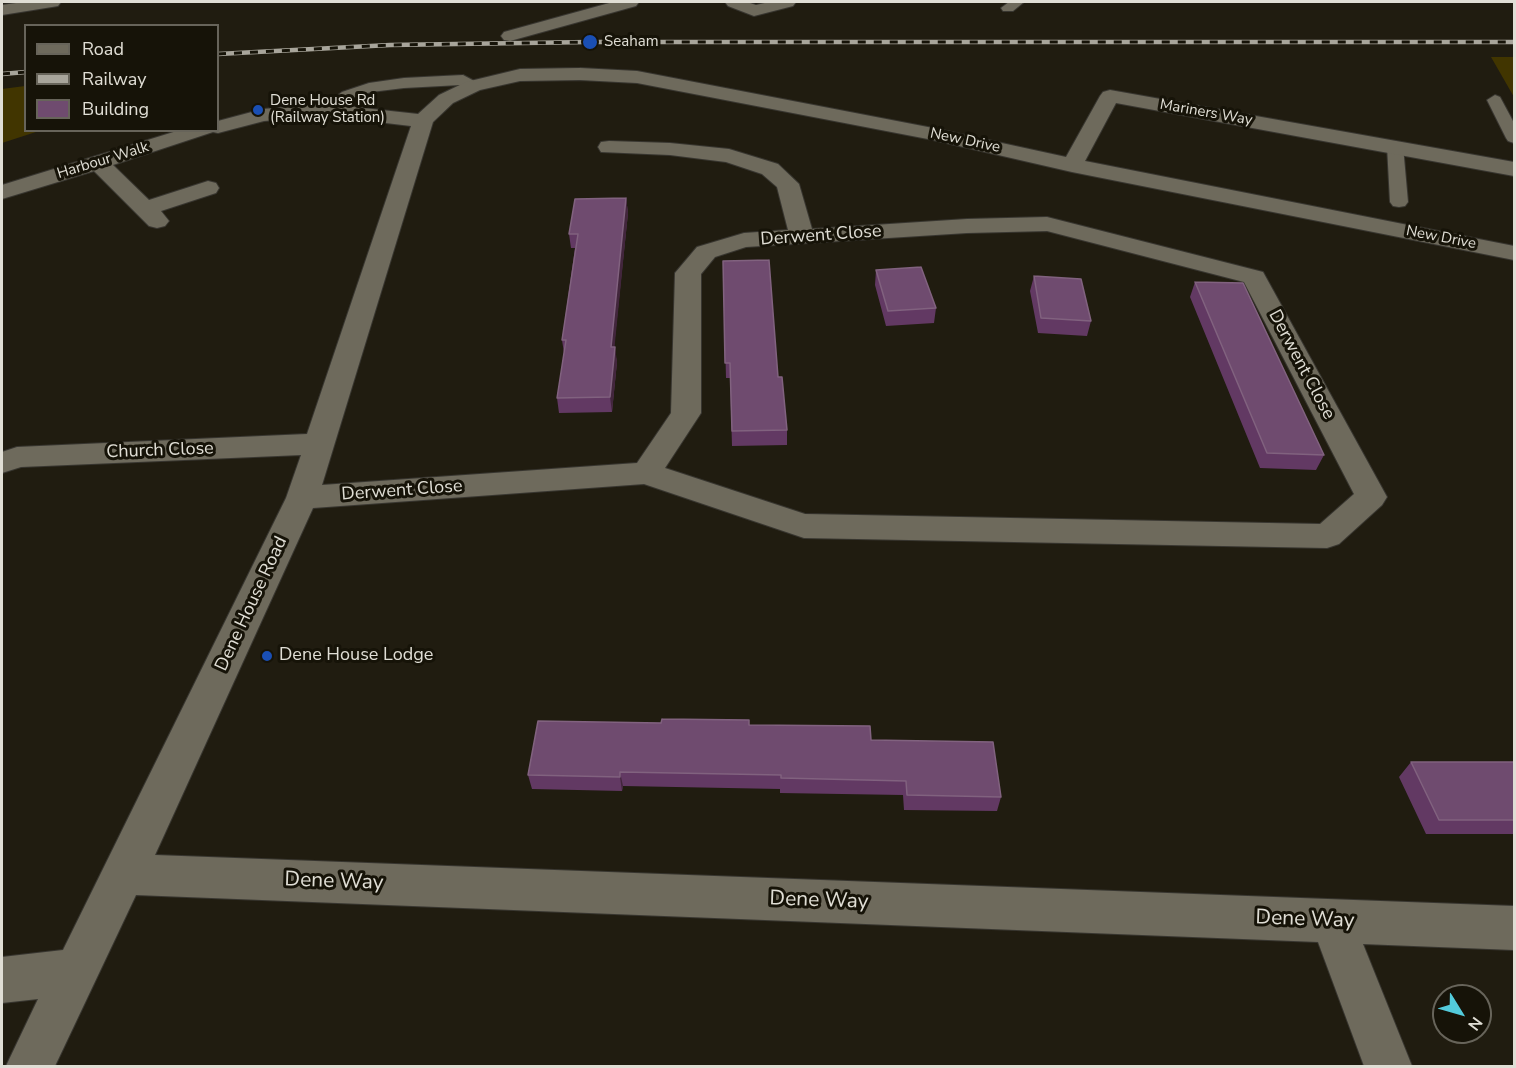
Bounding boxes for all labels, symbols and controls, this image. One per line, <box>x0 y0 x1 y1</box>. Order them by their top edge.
legend <box>24 24 219 132</box>
marker: Seaham <box>581 33 599 51</box>
place label: Seaham <box>604 33 658 51</box>
text: Road <box>82 37 124 61</box>
text: Railway <box>82 67 147 91</box>
place label: Dene House Rd (Railway Station) <box>270 92 385 127</box>
street label: Mariners Way <box>1158 96 1254 130</box>
text: Building <box>82 97 149 121</box>
marker: Dene House Rd (Railway Station) <box>251 103 265 117</box>
street label: New Drive <box>928 125 1002 157</box>
street label: Harbour Walk <box>55 139 151 183</box>
street label: Derwent Close <box>760 221 882 251</box>
street label: New Drive <box>1404 222 1478 254</box>
street label: Derwent Close <box>1263 306 1339 424</box>
street label: Church Close <box>106 438 214 464</box>
street label: Derwent Close <box>341 476 463 506</box>
street label: Dene House Road <box>211 533 293 675</box>
place label: Dene House Lodge <box>279 645 433 667</box>
marker: Dene House Lodge <box>260 649 274 663</box>
street label: Dene Way <box>284 868 384 896</box>
street label: Dene Way <box>769 887 869 915</box>
street label: Dene Way <box>1255 906 1355 934</box>
north arrow <box>1432 984 1492 1044</box>
text: N <box>1462 1012 1487 1035</box>

